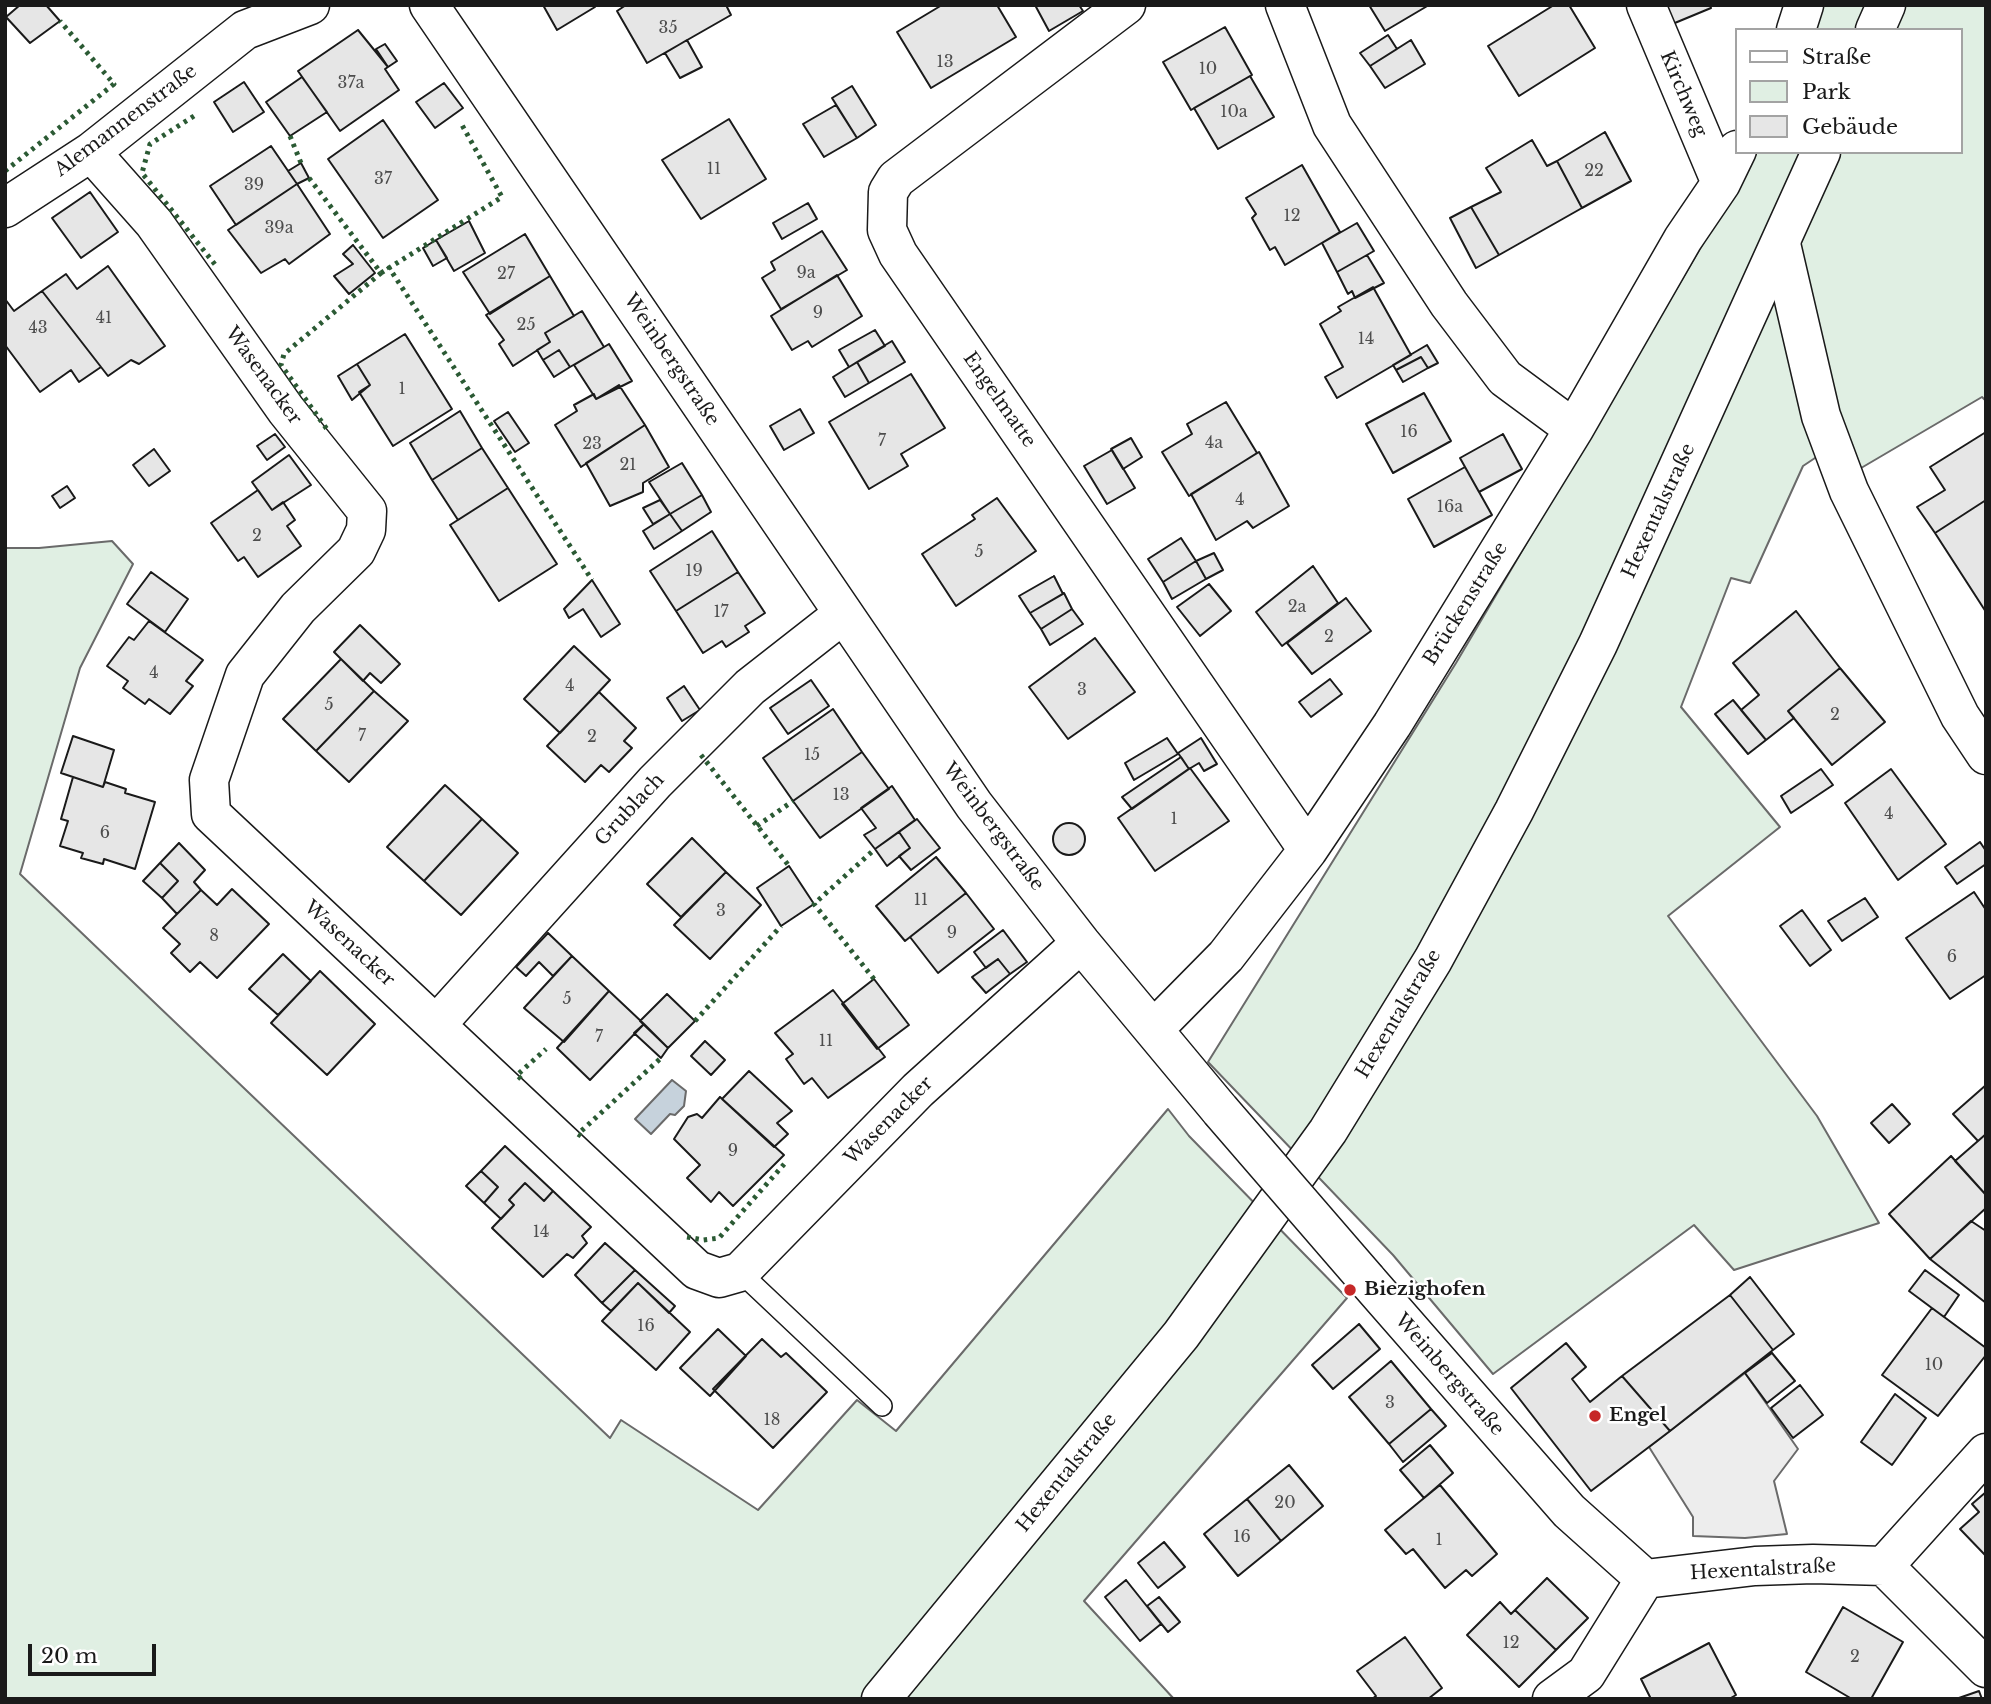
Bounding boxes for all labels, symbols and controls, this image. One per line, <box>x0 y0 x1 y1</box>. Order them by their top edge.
house number: 35 <box>659 18 677 38</box>
legend <box>1736 28 1963 154</box>
text: Straße <box>1802 44 1871 70</box>
street label: Kirchweg <box>1655 48 1711 140</box>
house number: 13 <box>937 52 953 72</box>
house number: 10 <box>1199 59 1217 79</box>
street label: Alemannenstraße <box>50 60 202 182</box>
house number: 37a <box>338 73 364 93</box>
text: Park <box>1802 79 1851 105</box>
house number: 10a <box>1220 102 1248 122</box>
text: Gebäude <box>1802 114 1898 140</box>
house number: 11 <box>707 159 721 179</box>
house number: 22 <box>1584 161 1604 181</box>
house number: 37 <box>374 169 392 189</box>
house number: 39 <box>244 175 264 195</box>
house number: 12 <box>1284 206 1300 226</box>
house number: 39a <box>264 218 294 238</box>
house number: 9a <box>796 263 816 283</box>
house number: 27 <box>497 264 515 284</box>
street label: Weinbergstraße <box>618 290 724 430</box>
house number: 9 <box>813 303 823 323</box>
house number: 41 <box>96 308 112 328</box>
house number: 25 <box>517 315 535 335</box>
house number: 43 <box>28 318 48 338</box>
street label: Wasenacker <box>220 323 306 429</box>
house number: 14 <box>1358 329 1374 349</box>
street label: Engelmatte <box>958 348 1040 452</box>
house number: 1 <box>398 379 406 399</box>
house number: 16 <box>1400 422 1418 442</box>
house number: 7 <box>878 431 886 451</box>
house number: 4a <box>1205 433 1223 453</box>
house number: 23 <box>582 434 602 454</box>
street label: Hexentalstraße <box>1618 440 1700 582</box>
house number: 21 <box>620 455 636 475</box>
house number: 4 <box>1235 490 1245 510</box>
house number: 16a <box>1437 497 1463 517</box>
house number: 2 <box>252 526 262 546</box>
street label: Brückenstraße <box>1419 538 1513 670</box>
house number: 5 <box>974 542 984 562</box>
house number: 19 <box>685 561 703 581</box>
house number: 2a <box>1288 597 1306 617</box>
house number: 17 <box>713 602 729 622</box>
house number: 2 <box>1324 627 1334 647</box>
house number: 4 <box>149 663 159 683</box>
house number: 4 <box>565 676 575 696</box>
house number: 3 <box>1077 680 1087 700</box>
house number: 5 <box>324 695 334 715</box>
house number: 2 <box>1830 705 1840 725</box>
house number: 7 <box>358 726 366 746</box>
house number: 2 <box>587 727 597 747</box>
house number: 15 <box>804 745 820 765</box>
street label: Weinbergstraße <box>937 759 1049 895</box>
street label: Grublach <box>591 769 669 851</box>
house number: 13 <box>833 785 849 805</box>
house number: 4 <box>1884 804 1894 824</box>
house number: 1 <box>1170 809 1178 829</box>
house number: 6 <box>100 823 110 843</box>
house number: 11 <box>914 890 928 910</box>
street label: Wasenacker <box>299 896 399 992</box>
house number: 3 <box>716 901 726 921</box>
house number: 9 <box>947 923 957 943</box>
house number: 8 <box>209 926 219 946</box>
street label: Hexentalstraße <box>1352 945 1446 1083</box>
house number: 6 <box>1947 947 1957 967</box>
house number: 5 <box>562 989 572 1009</box>
house number: 7 <box>595 1027 603 1047</box>
house number: 11 <box>819 1031 833 1051</box>
street label: Wasenacker <box>840 1072 938 1170</box>
house number: 9 <box>728 1141 738 1161</box>
house number: 14 <box>533 1222 549 1242</box>
place label: Biezighofen <box>1364 1279 1486 1301</box>
marker: Biezighofen <box>1342 1282 1358 1298</box>
street label: Weinbergstraße <box>1390 1309 1508 1441</box>
house number: 16 <box>637 1316 655 1336</box>
house number: 10 <box>1925 1355 1943 1375</box>
house number: 3 <box>1385 1393 1395 1413</box>
place label: Engel <box>1609 1405 1667 1427</box>
marker: Engel <box>1587 1408 1603 1424</box>
street label: Hexentalstraße <box>1012 1409 1122 1537</box>
house number: 18 <box>764 1410 780 1430</box>
house number: 20 <box>1274 1493 1296 1513</box>
house number: 16 <box>1233 1527 1251 1547</box>
house number: 1 <box>1435 1530 1443 1550</box>
street label: Hexentalstraße <box>1689 1555 1837 1585</box>
scale bar <box>32 1630 159 1674</box>
house number: 12 <box>1503 1633 1519 1653</box>
text: 20 m <box>41 1643 98 1669</box>
house number: 2 <box>1850 1647 1860 1667</box>

